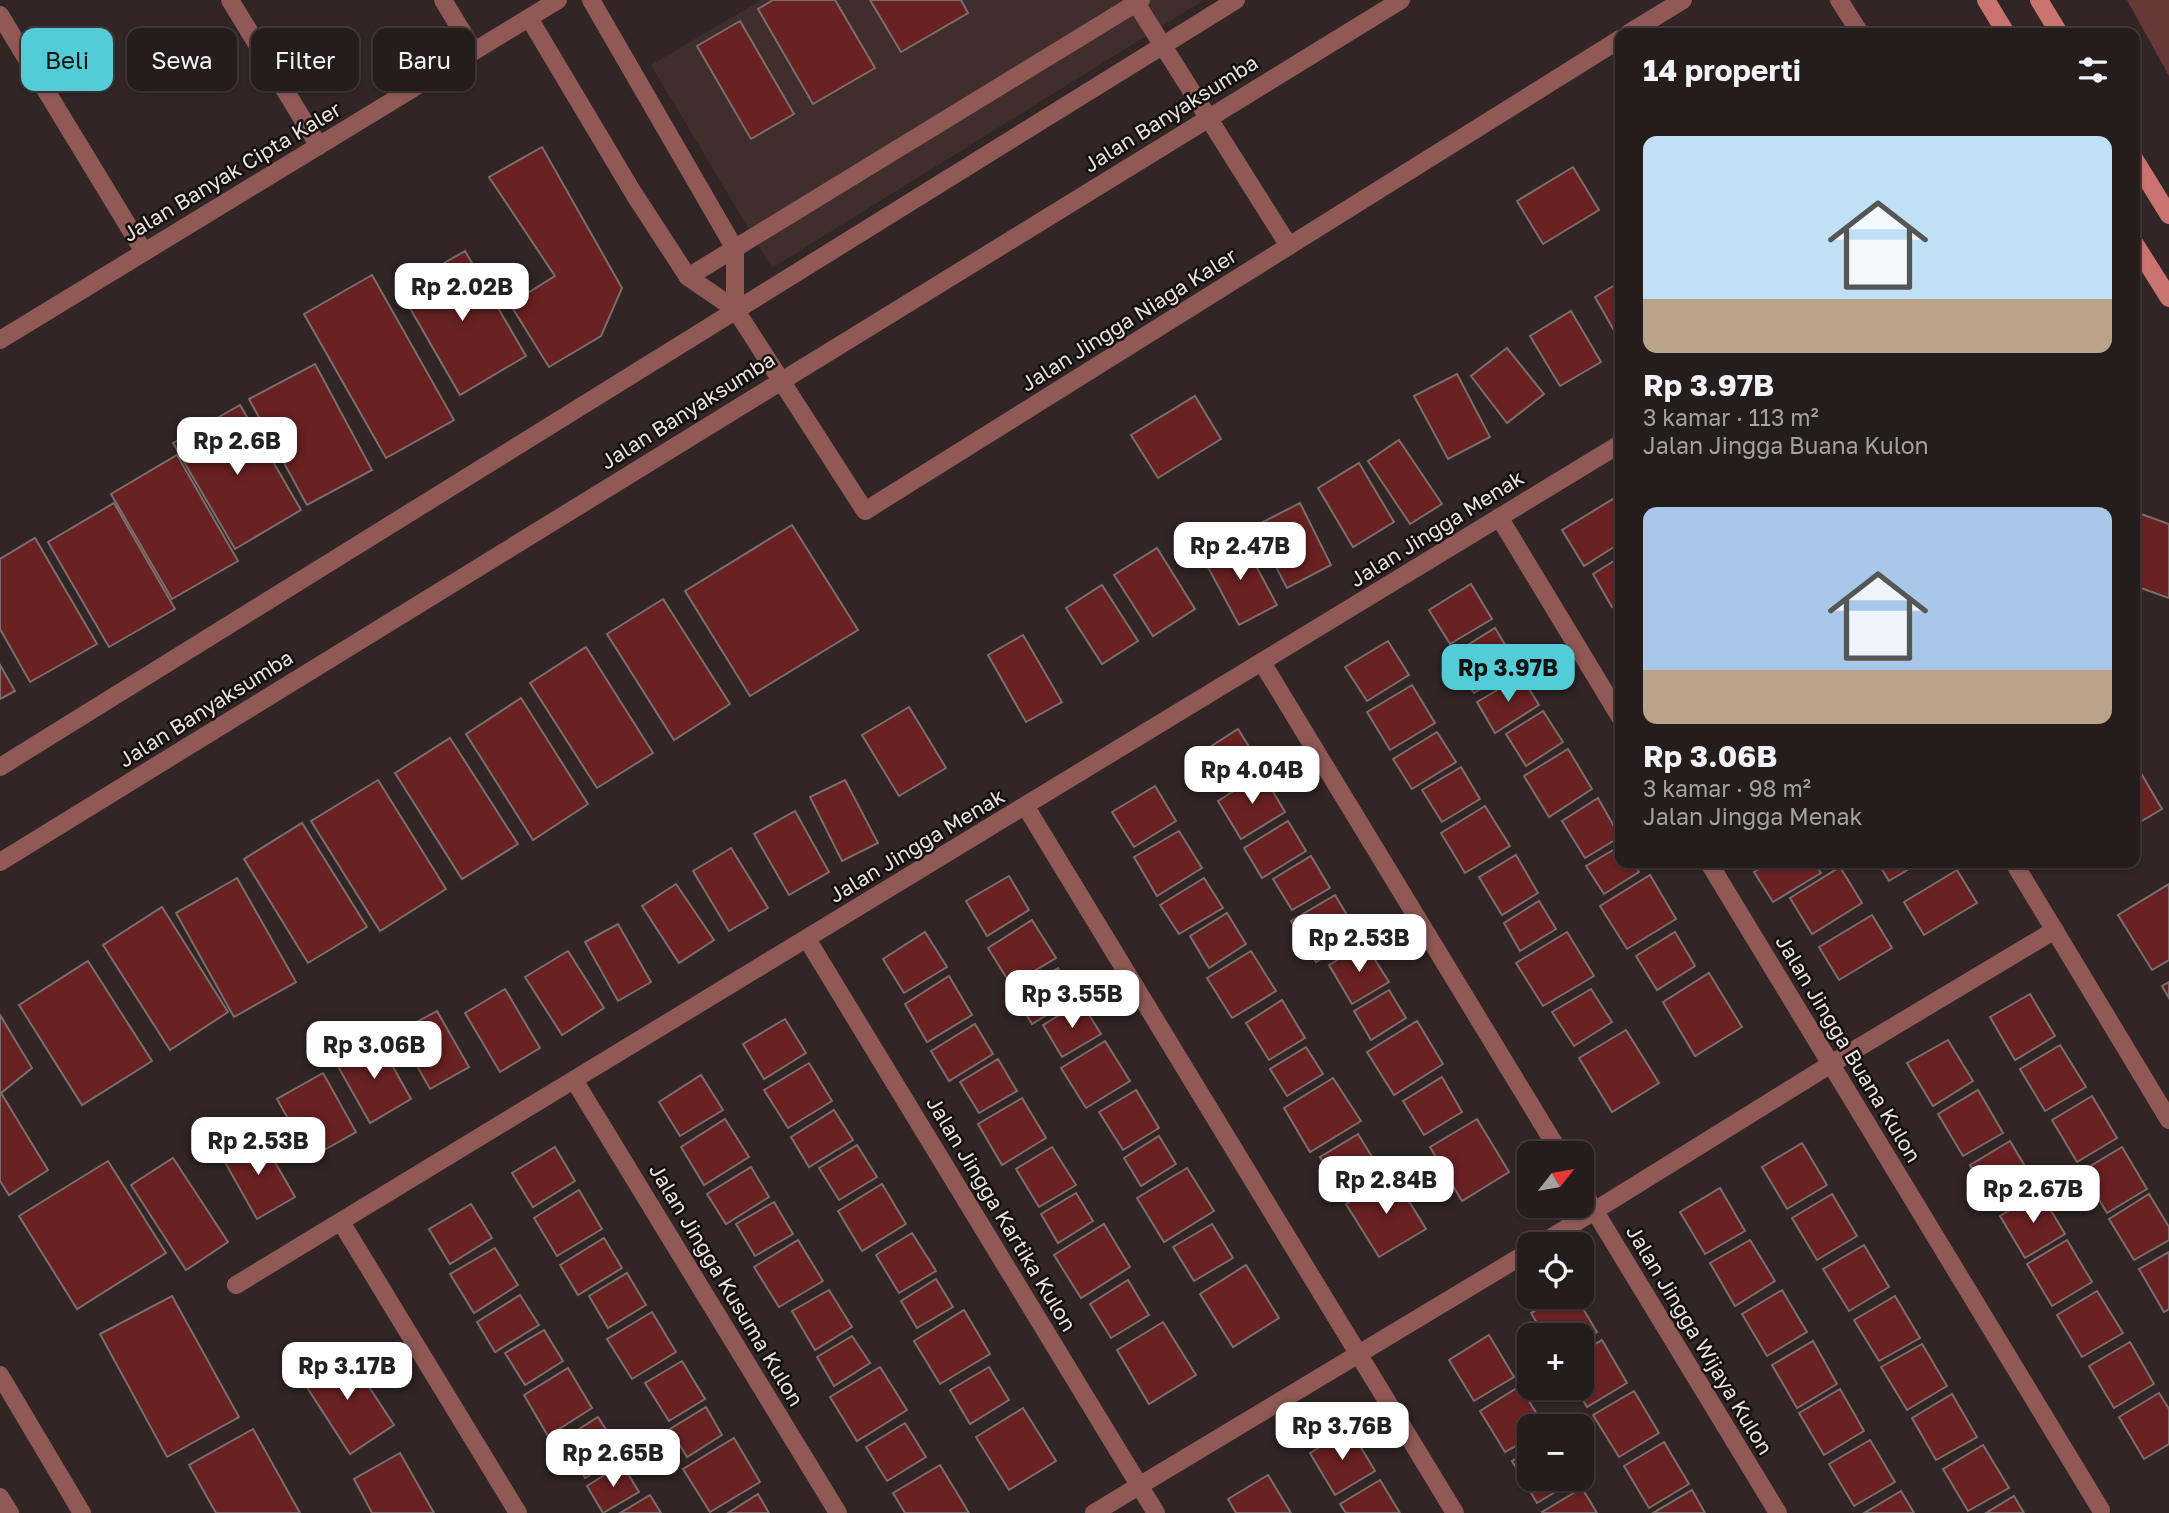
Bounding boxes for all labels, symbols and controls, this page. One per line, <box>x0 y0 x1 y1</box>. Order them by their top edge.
chip: Beli <box>21 28 113 91</box>
chip: Sewa <box>127 28 237 91</box>
chip: Filter <box>251 28 359 91</box>
chip: Baru <box>373 28 475 91</box>
street label: Jalan Banyaksumba <box>1078 49 1262 177</box>
icon: filters <box>2074 51 2112 89</box>
text: 14 properti <box>1643 52 1801 88</box>
street label: Jalan Banyak Cipta Kaler <box>118 96 345 247</box>
icon: home <box>1815 182 1941 308</box>
street label: Jalan Jingga Niaga Kaler <box>1016 242 1241 396</box>
pin: Rp 2.02B <box>390 264 534 323</box>
text: Rp 2.02B <box>411 272 513 300</box>
street label: Jalan Banyaksumba <box>595 346 779 474</box>
text: Rp 3.97B <box>1643 367 1774 403</box>
text: 3 kamar · 113 m² <box>1643 403 1819 431</box>
pin: Rp 2.6B <box>172 418 302 477</box>
text: Rp 2.6B <box>193 426 281 454</box>
text: Jalan Jingga Buana Kulon <box>1643 431 1929 459</box>
street label: Jalan Jingga Menak <box>1345 464 1528 592</box>
pin: Rp 2.47B <box>1168 522 1312 582</box>
text: Rp 2.47B <box>1190 531 1290 559</box>
icon: home <box>1815 553 1941 679</box>
street label: Jalan Banyaksumba <box>113 644 297 772</box>
pin: Rp 3.97B <box>1436 644 1580 704</box>
text: Rp 3.97B <box>1458 653 1558 681</box>
text: Rp 3.06B <box>1643 738 1777 774</box>
pin: Rp 4.04B <box>1180 746 1324 806</box>
text: Rp 4.04B <box>1200 755 1304 783</box>
text: 3 kamar · 98 m² <box>1643 774 1811 802</box>
street label: Jalan Jingga Menak <box>824 782 1009 908</box>
text: Jalan Jingga Menak <box>1643 802 1862 830</box>
pin: Rp 2.53B <box>1287 914 1431 974</box>
text: Rp 2.53B <box>1308 923 1410 951</box>
street label: Jalan Jingga Buana Kulon <box>1771 930 1927 1167</box>
pin: Rp 3.55B <box>1000 970 1144 1030</box>
text: Rp 3.55B <box>1021 979 1123 1007</box>
pin: Rp 3.06B <box>302 1021 446 1081</box>
text: Rp 3.06B <box>322 1030 426 1058</box>
street label: Jalan Jingga Kartika Kulon <box>921 1091 1082 1336</box>
pin: Rp 2.53B <box>186 1118 330 1177</box>
text: Rp 2.53B <box>207 1126 309 1154</box>
north arrow <box>1517 1141 1594 1218</box>
map controls <box>1517 1141 1594 1491</box>
pin: Rp 2.84B <box>1314 1156 1458 1216</box>
street label: Jalan Jingga Kusuma Kulon <box>644 1158 810 1411</box>
text: Rp 2.84B <box>1335 1165 1437 1193</box>
pin: Rp 2.67B <box>1961 1166 2105 1225</box>
text: Rp 2.67B <box>1983 1174 2083 1202</box>
street label: Jalan Jingga Wijaya Kulon <box>1621 1220 1779 1459</box>
button: locate <box>1517 1232 1594 1309</box>
button: + <box>1517 1323 1594 1400</box>
pin: Rp 3.17B <box>275 1342 419 1402</box>
text: Rp 3.17B <box>298 1351 396 1379</box>
pin: Rp 3.76B <box>1270 1402 1414 1462</box>
text: Rp 3.76B <box>1292 1411 1392 1439</box>
button: − <box>1517 1414 1594 1491</box>
pin: Rp 2.65B <box>541 1430 685 1489</box>
text: Rp 2.65B <box>562 1438 664 1466</box>

